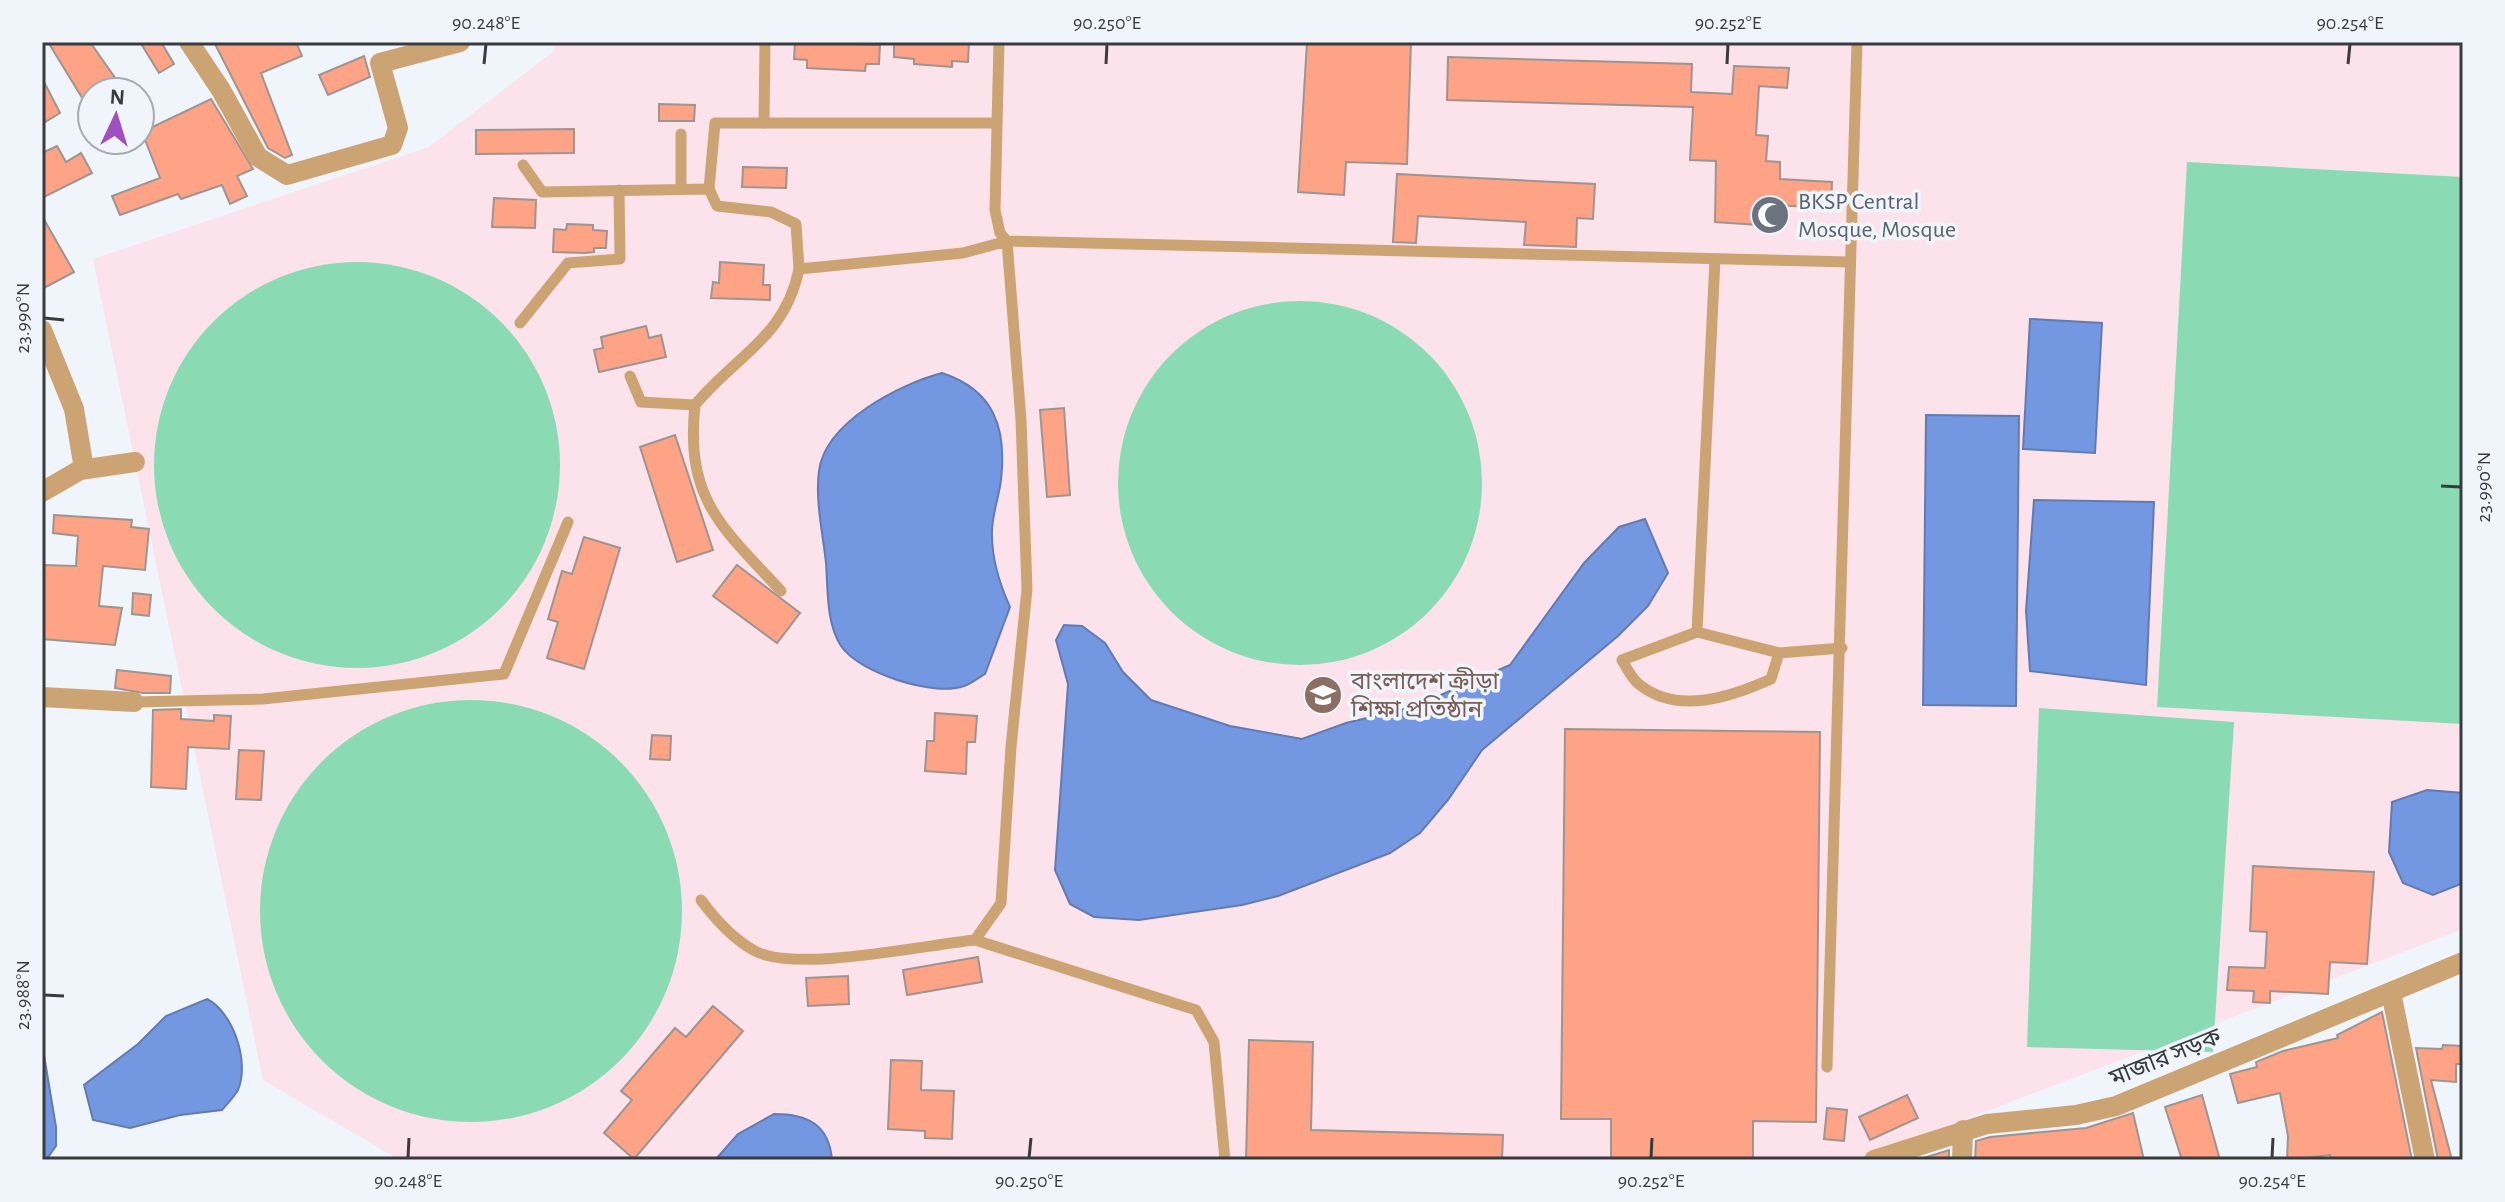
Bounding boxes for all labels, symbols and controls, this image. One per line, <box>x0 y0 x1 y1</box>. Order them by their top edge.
text: 90.248°E <box>452 13 520 33</box>
text: 90.250°E <box>1073 13 1141 33</box>
text: 90.252°E <box>1695 13 1762 33</box>
text: 90.254°E <box>2316 13 2384 33</box>
north arrow <box>76 76 156 156</box>
text: N <box>109 86 126 109</box>
place label: BKSP Central Mosque, Mosque <box>1798 190 1956 242</box>
mosque icon: BKSP Central Mosque, Mosque <box>1749 194 1791 236</box>
text: 23.990°N <box>13 283 33 353</box>
text: 23.990°N <box>2474 452 2494 522</box>
place label: বাংলাদেশ ক্রীড়া শিক্ষা প্রতিষ্ঠান <box>1350 667 1500 722</box>
school or university icon: বাংলাদেশ ক্রীড়া শিক্ষা প্রতিষ্ঠান <box>1302 674 1344 716</box>
text: 23.988°N <box>13 960 33 1030</box>
street label: মাজার সড়ক <box>2105 1024 2225 1091</box>
text: 90.248°E <box>374 1171 442 1191</box>
text: 90.250°E <box>995 1171 1063 1191</box>
text: 90.252°E <box>1618 1171 1685 1191</box>
text: 90.254°E <box>2238 1171 2306 1191</box>

